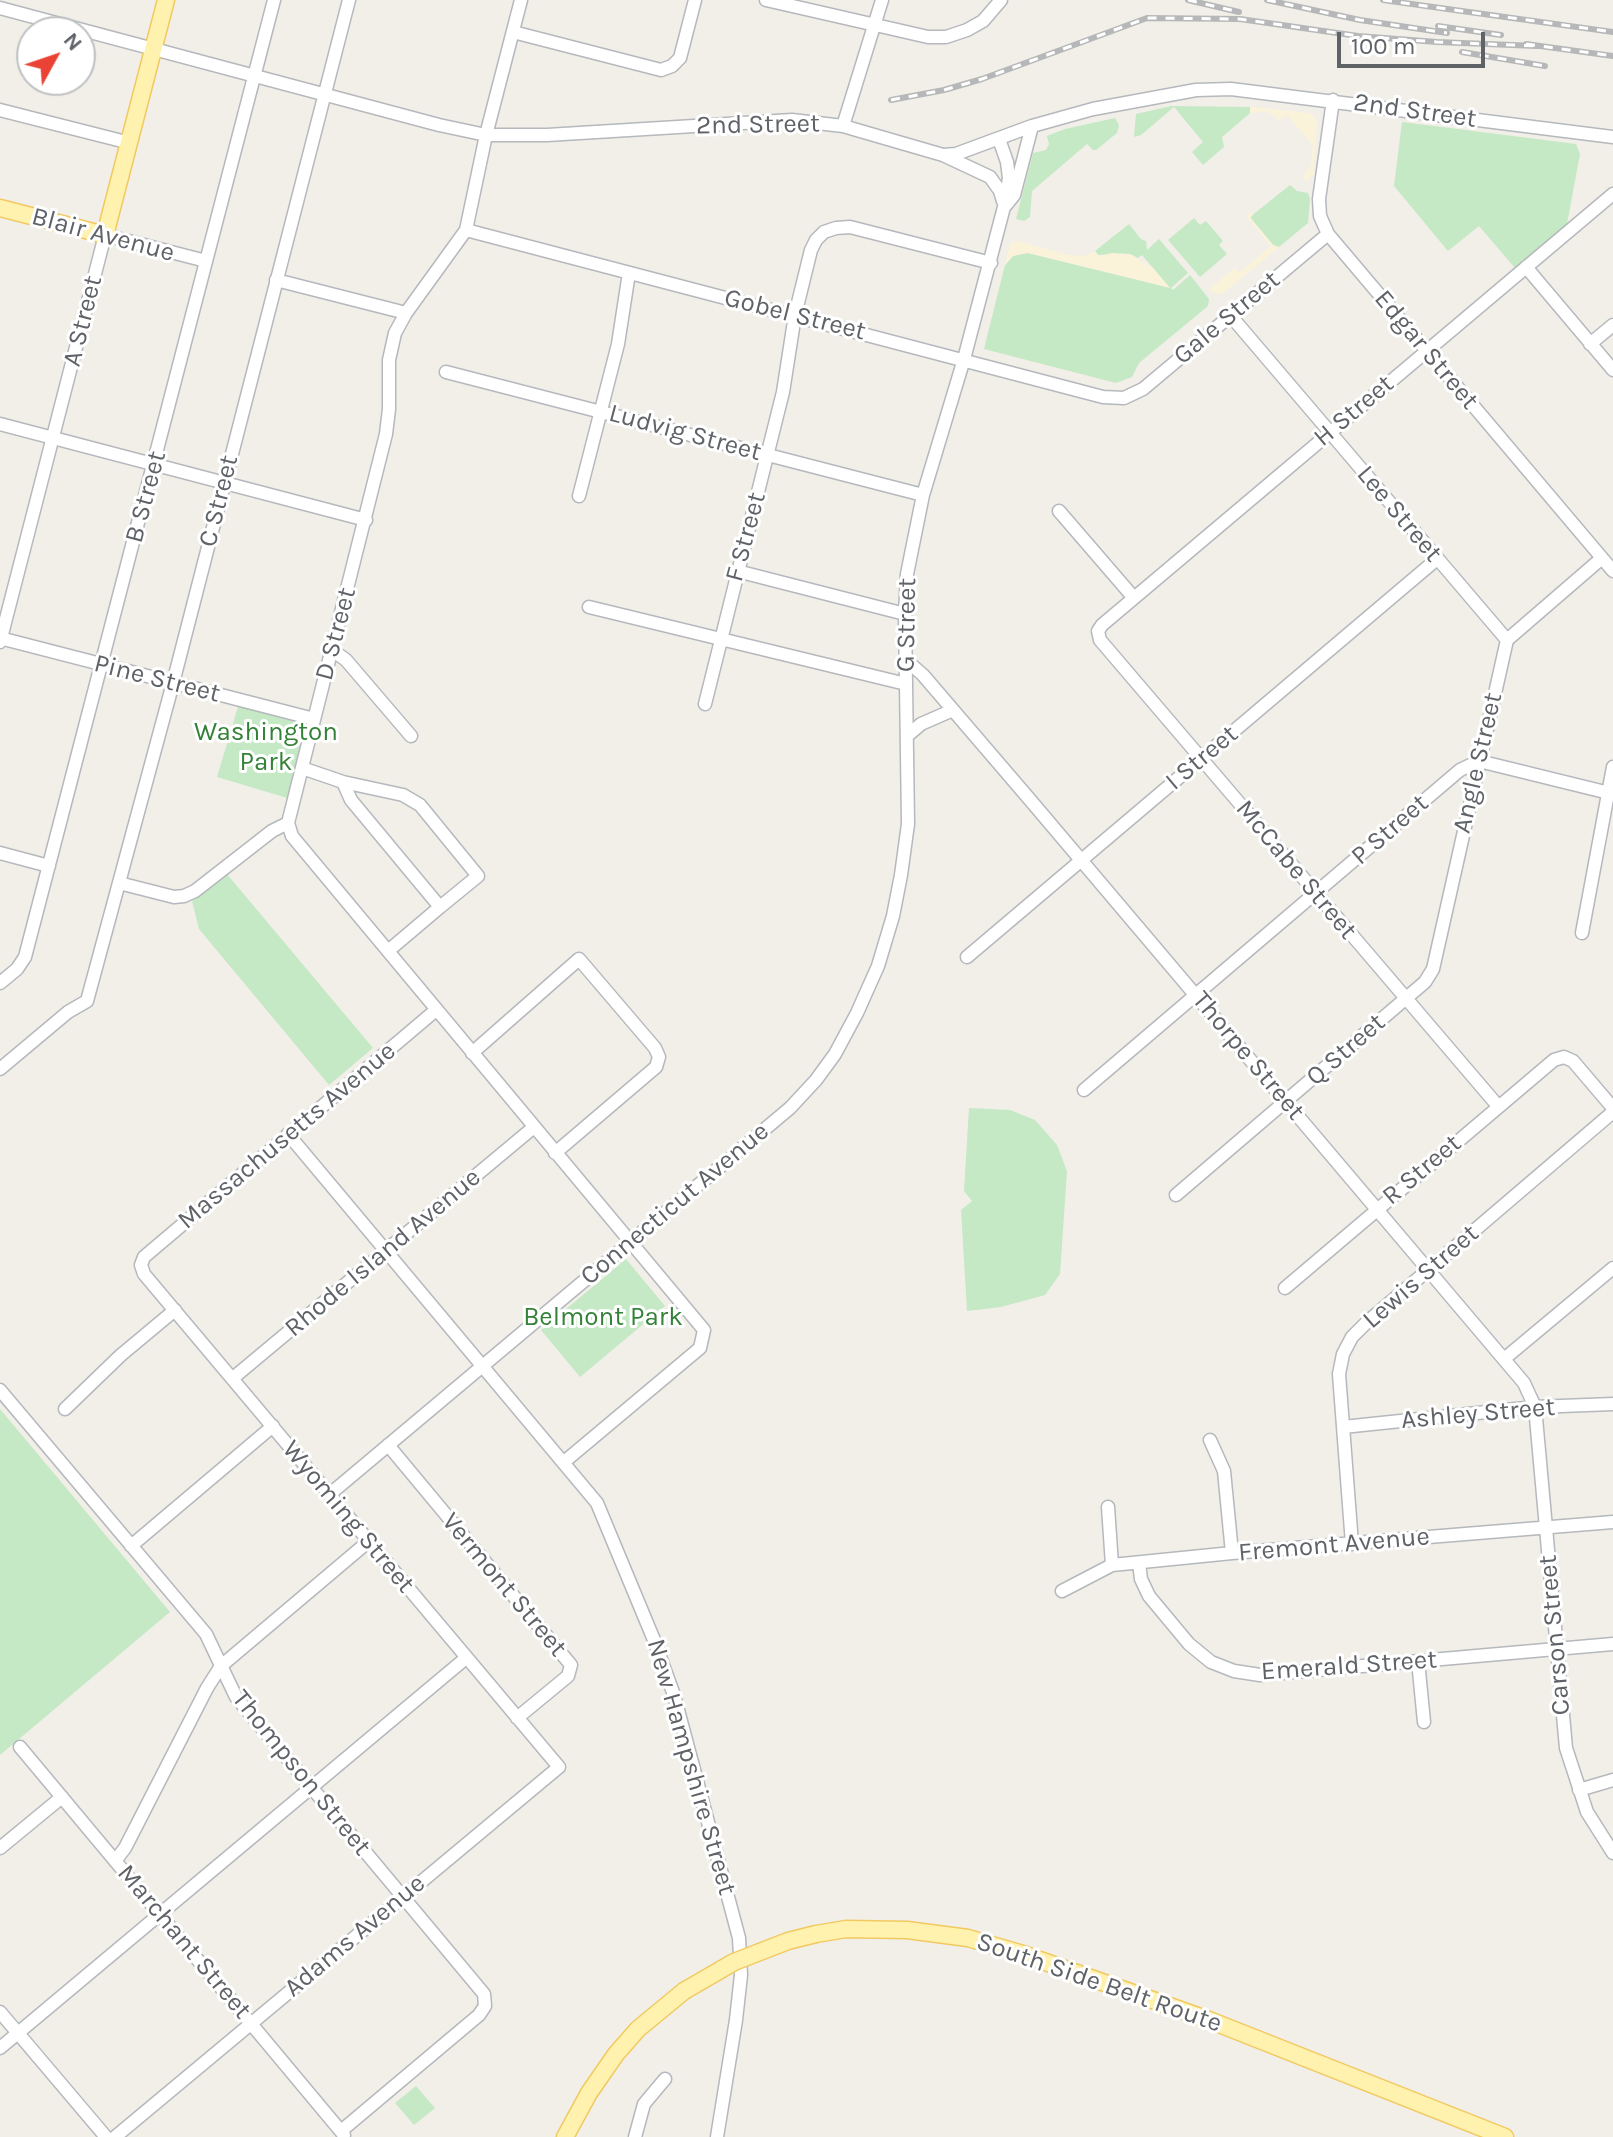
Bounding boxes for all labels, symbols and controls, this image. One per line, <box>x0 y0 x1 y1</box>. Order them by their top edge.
north arrow <box>16 16 96 96</box>
scale bar <box>1341 16 1489 66</box>
text: N <box>58 27 88 56</box>
text: 100 m <box>1351 32 1416 60</box>
street label: 2nd Street <box>1352 87 1478 135</box>
street label: 2nd Street <box>696 108 820 142</box>
street label: Blair Avenue <box>28 201 178 269</box>
street label: Gale Street <box>1167 265 1287 371</box>
street label: A Street <box>57 272 109 370</box>
street label: Gobel Street <box>721 282 869 348</box>
street label: Edgar Street <box>1367 284 1485 416</box>
street label: H Street <box>1308 369 1400 453</box>
street label: Ludvig Street <box>605 398 765 468</box>
street label: B Street <box>119 448 173 546</box>
street label: C Street <box>193 452 245 550</box>
street label: Lee Street <box>1350 459 1448 569</box>
street label: F Street <box>719 489 773 585</box>
street label: G Street <box>891 578 923 672</box>
street label: D Street <box>309 584 363 684</box>
street label: Pine Street <box>91 648 223 710</box>
street label: Angle Street <box>1447 690 1509 836</box>
park label: Washington Park <box>194 717 338 778</box>
street label: I Street <box>1159 719 1245 797</box>
street label: P Street <box>1345 788 1435 872</box>
street label: McCabe Street <box>1229 794 1363 946</box>
street label: Thorpe Street <box>1185 985 1311 1127</box>
street label: Q Street <box>1300 1007 1392 1093</box>
street label: Massachusetts Avenue <box>172 1036 402 1236</box>
street label: Connecticut Avenue <box>574 1116 776 1292</box>
street label: R Street <box>1376 1128 1468 1212</box>
street label: Rhode Island Avenue <box>279 1162 487 1344</box>
street label: Lewis Street <box>1357 1218 1485 1336</box>
park label: Belmont Park <box>523 1302 683 1334</box>
street label: Ashley Street <box>1400 1392 1556 1436</box>
street label: Wyoming Street <box>275 1434 421 1600</box>
street label: Vermont Street <box>435 1507 573 1663</box>
street label: Fremont Avenue <box>1237 1521 1431 1569</box>
street label: Carson Street <box>1532 1554 1578 1716</box>
street label: New Hampshire Street <box>640 1635 742 1899</box>
street label: Emerald Street <box>1260 1644 1438 1688</box>
street label: Thompson Street <box>225 1684 377 1862</box>
street label: Marchant Street <box>110 1858 258 2026</box>
street label: Adams Avenue <box>278 1868 432 2004</box>
street label: South Side Belt Route <box>972 1926 1226 2040</box>

